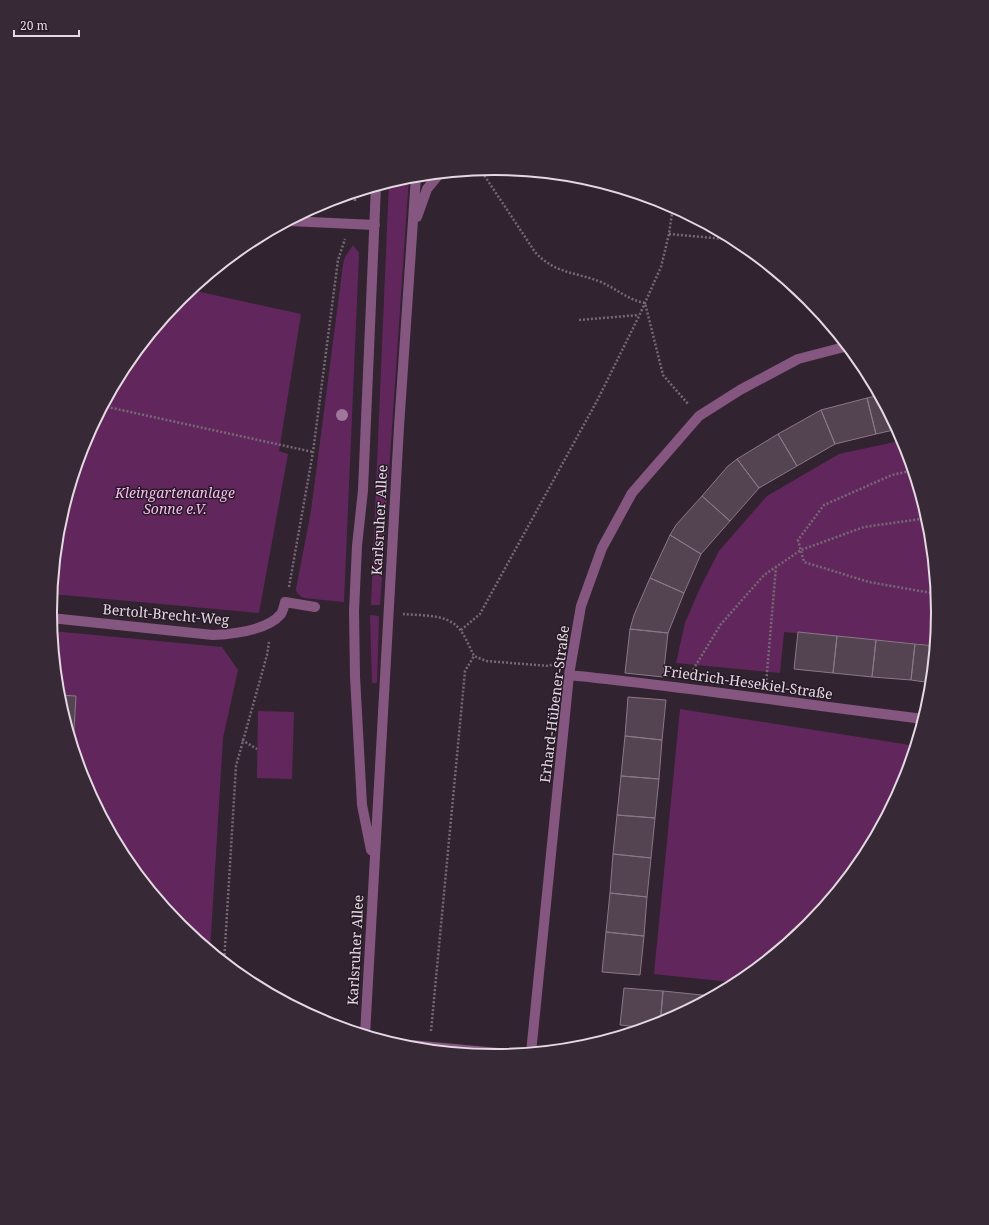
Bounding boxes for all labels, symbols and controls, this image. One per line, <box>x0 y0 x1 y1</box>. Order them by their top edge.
scale bar <box>14 12 79 38</box>
text: 20 m <box>20 17 48 34</box>
street label: Karlsruher Allee <box>367 464 391 576</box>
park label: Kleingartenanlage Sonne e.V. <box>114 483 235 518</box>
street label: Bertolt-Brecht-Weg <box>102 599 231 629</box>
street label: Erhard-Hübener-Straße <box>535 624 573 784</box>
street label: Friedrich-Hesekiel-Straße <box>662 661 834 703</box>
street label: Karlsruher Allee <box>343 894 367 1006</box>

